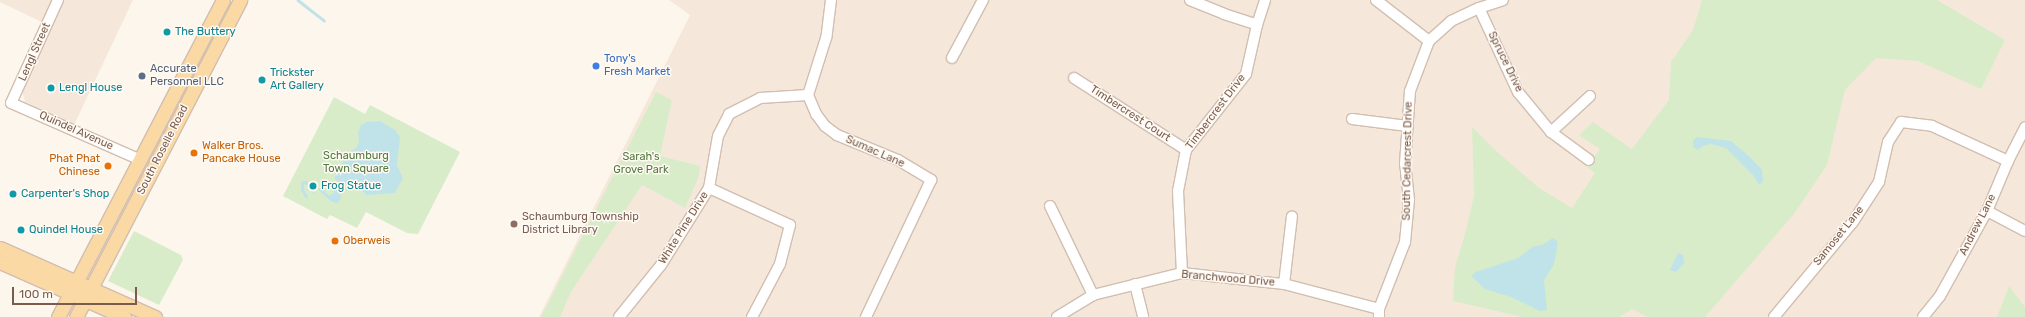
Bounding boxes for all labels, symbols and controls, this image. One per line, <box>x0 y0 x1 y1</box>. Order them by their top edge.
street label: Lengl Street <box>16 21 54 83</box>
place label: The Buttery <box>175 25 236 39</box>
marker: The Buttery <box>162 27 172 37</box>
street label: Spruce Drive <box>1485 30 1525 94</box>
place label: Tony's Fresh Market <box>604 53 670 79</box>
marker: Tony's Fresh Market <box>591 61 601 71</box>
place label: Accurate Personnel LLC <box>150 63 224 89</box>
place label: Trickster Art Gallery <box>270 67 324 93</box>
marker: Accurate Personnel LLC <box>137 71 147 81</box>
street label: Timbercrest Drive <box>1183 72 1249 152</box>
marker: Trickster Art Gallery <box>257 75 267 85</box>
place label: Lengl House <box>59 81 122 95</box>
marker: Lengl House <box>46 83 56 93</box>
street label: Timbercrest Court <box>1087 83 1173 145</box>
street label: South Cedarcrest Drive <box>1400 101 1416 221</box>
street label: South Roselle Road <box>135 103 191 197</box>
street label: Quindel Avenue <box>37 109 115 153</box>
street label: Sumac Lane <box>843 133 907 171</box>
place label: Walker Bros. Pancake House <box>202 140 281 166</box>
marker: Walker Bros. Pancake House <box>189 148 199 158</box>
park label: Schaumburg Town Square <box>323 150 389 176</box>
park label: Sarah's Grove Park <box>613 151 669 177</box>
place label: Phat Phat Chinese <box>49 153 100 179</box>
marker: Phat Phat Chinese <box>103 161 113 171</box>
place label: Frog Statue <box>321 179 381 193</box>
marker: Frog Statue <box>308 181 318 191</box>
place label: Carpenter's Shop <box>21 187 109 201</box>
marker: Carpenter's Shop <box>8 189 18 199</box>
street label: White Pine Drive <box>656 189 712 267</box>
street label: Andrew Lane <box>1957 192 1999 258</box>
street label: Samoset Lane <box>1811 204 1867 268</box>
place label: Schaumburg Township District Library <box>522 211 639 237</box>
marker: Schaumburg Township District Library <box>509 219 519 229</box>
place label: Quindel House <box>29 223 103 237</box>
marker: Quindel House <box>16 225 26 235</box>
place label: Oberweis <box>343 234 390 248</box>
marker: Oberweis <box>330 236 340 246</box>
street label: Branchwood Drive <box>1181 268 1275 290</box>
scale bar <box>14 279 139 305</box>
text: 100 m <box>19 287 53 301</box>

